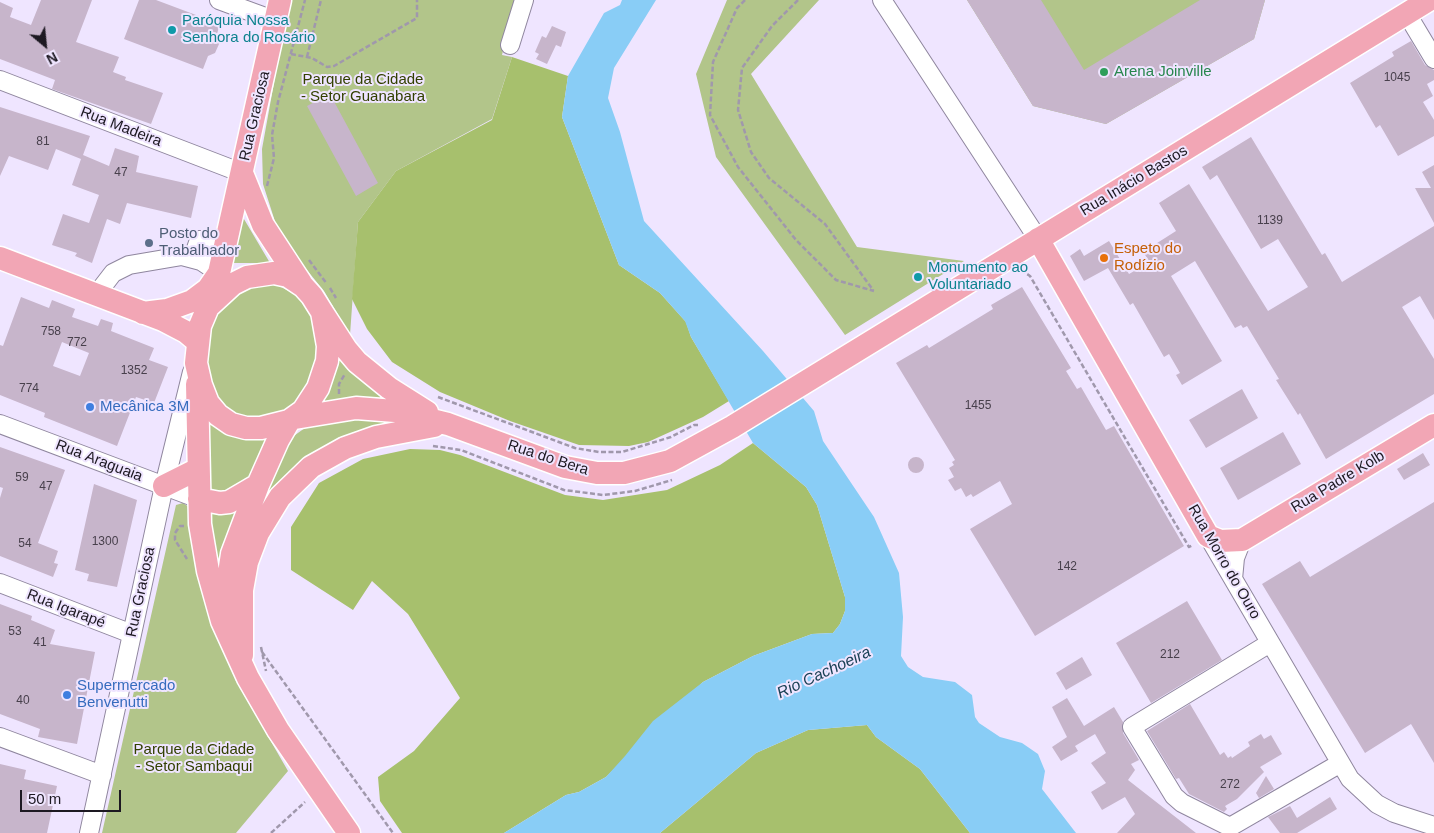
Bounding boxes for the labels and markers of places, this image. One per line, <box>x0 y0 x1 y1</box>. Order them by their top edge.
place label: Paróquia Nossa Senhora do Rosário <box>182 12 315 47</box>
marker: Paróquia Nossa Senhora do Rosário <box>166 24 178 36</box>
place label: Arena Joinville <box>1114 63 1212 81</box>
marker: Arena Joinville <box>1098 66 1110 78</box>
place label: Posto do Trabalhador <box>159 225 239 260</box>
marker: Posto do Trabalhador <box>143 237 155 249</box>
place label: Espeto do Rodízio <box>1114 240 1182 275</box>
marker: Espeto do Rodízio <box>1098 252 1110 264</box>
place label: Monumento ao Voluntariado <box>928 259 1028 294</box>
marker: Monumento ao Voluntariado <box>912 271 924 283</box>
place label: Mecânica 3M <box>100 398 189 416</box>
marker: Mecânica 3M <box>84 401 96 413</box>
place label: Supermercado Benvenutti <box>77 677 175 712</box>
marker: Supermercado Benvenutti <box>61 689 73 701</box>

